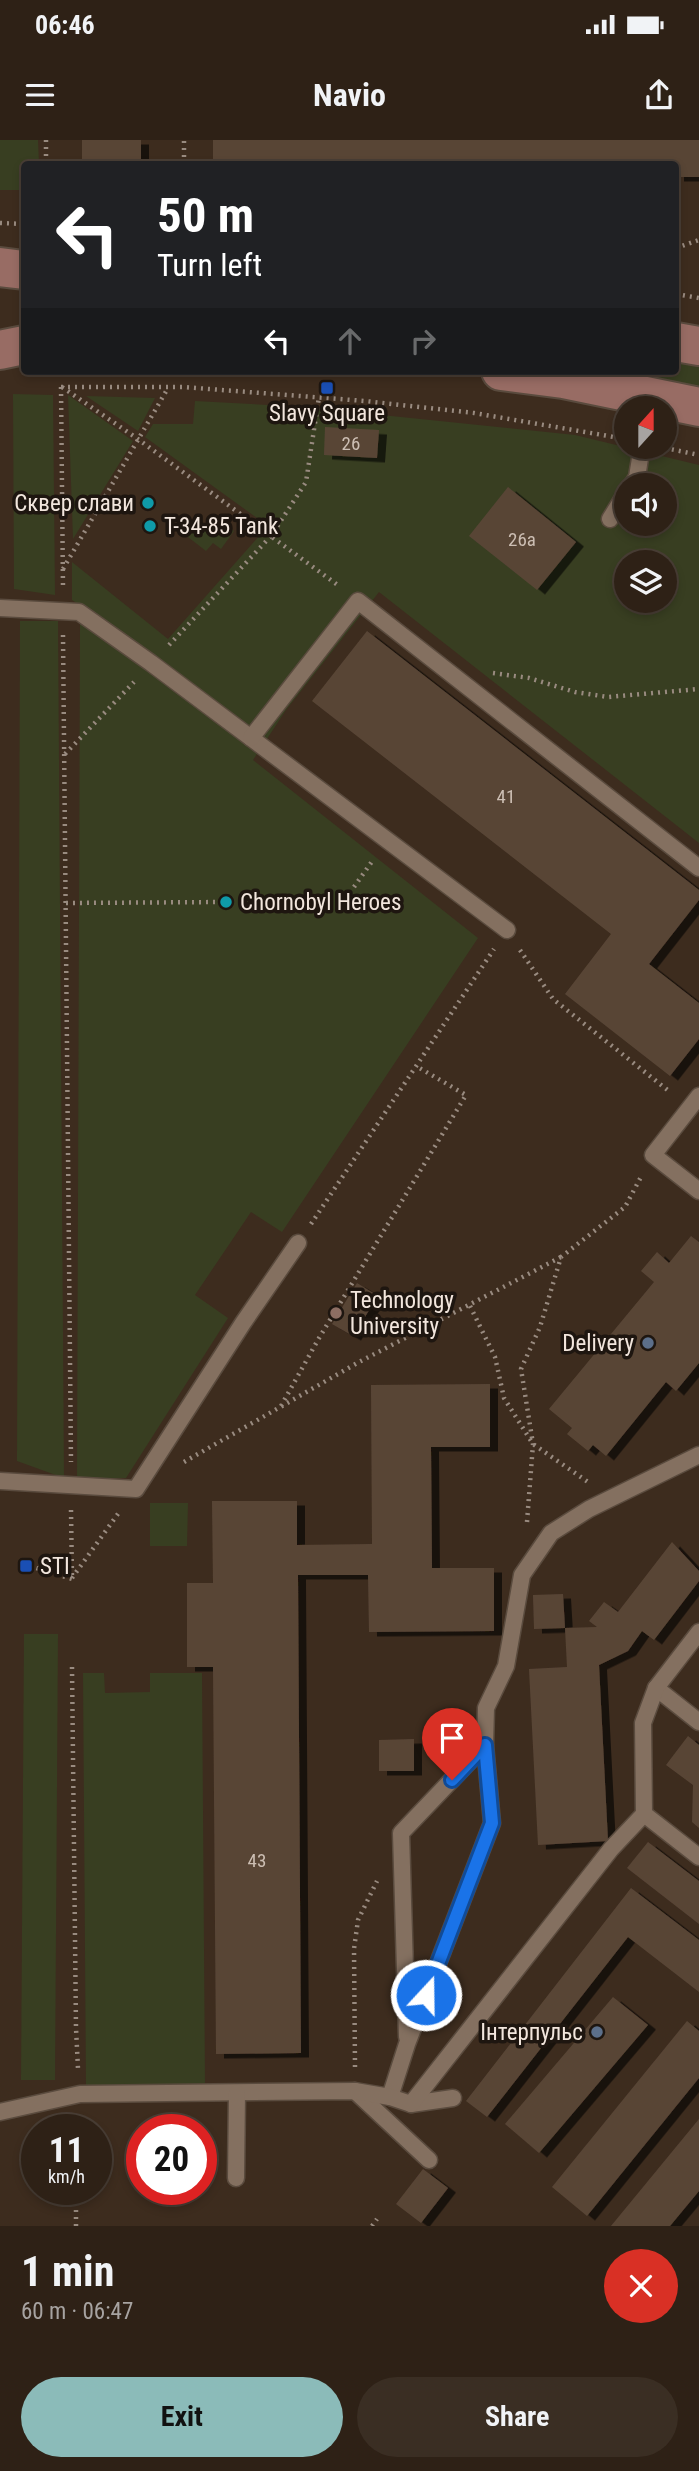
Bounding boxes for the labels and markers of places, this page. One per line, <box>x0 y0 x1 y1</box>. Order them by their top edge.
marker: Slavy Square <box>319 380 335 396</box>
place label: Slavy Square <box>269 400 385 427</box>
place label: Сквер слави <box>14 490 134 517</box>
marker: Сквер слави <box>140 495 156 511</box>
place label: T-34-85 Tank <box>164 513 279 540</box>
marker: T-34-85 Tank <box>142 518 158 534</box>
place label: Chornobyl Heroes <box>240 889 401 916</box>
marker: Chornobyl Heroes <box>218 894 234 910</box>
place label: Technology University <box>350 1287 454 1340</box>
marker: Technology University <box>328 1305 344 1321</box>
place label: Delivery <box>562 1330 634 1357</box>
marker: Delivery <box>640 1335 656 1351</box>
place label: STI <box>40 1553 70 1580</box>
marker: STI <box>18 1558 34 1574</box>
pin <box>422 1708 482 1780</box>
place label: Інтерпульс <box>480 2019 583 2046</box>
marker: Інтерпульс <box>589 2024 605 2040</box>

